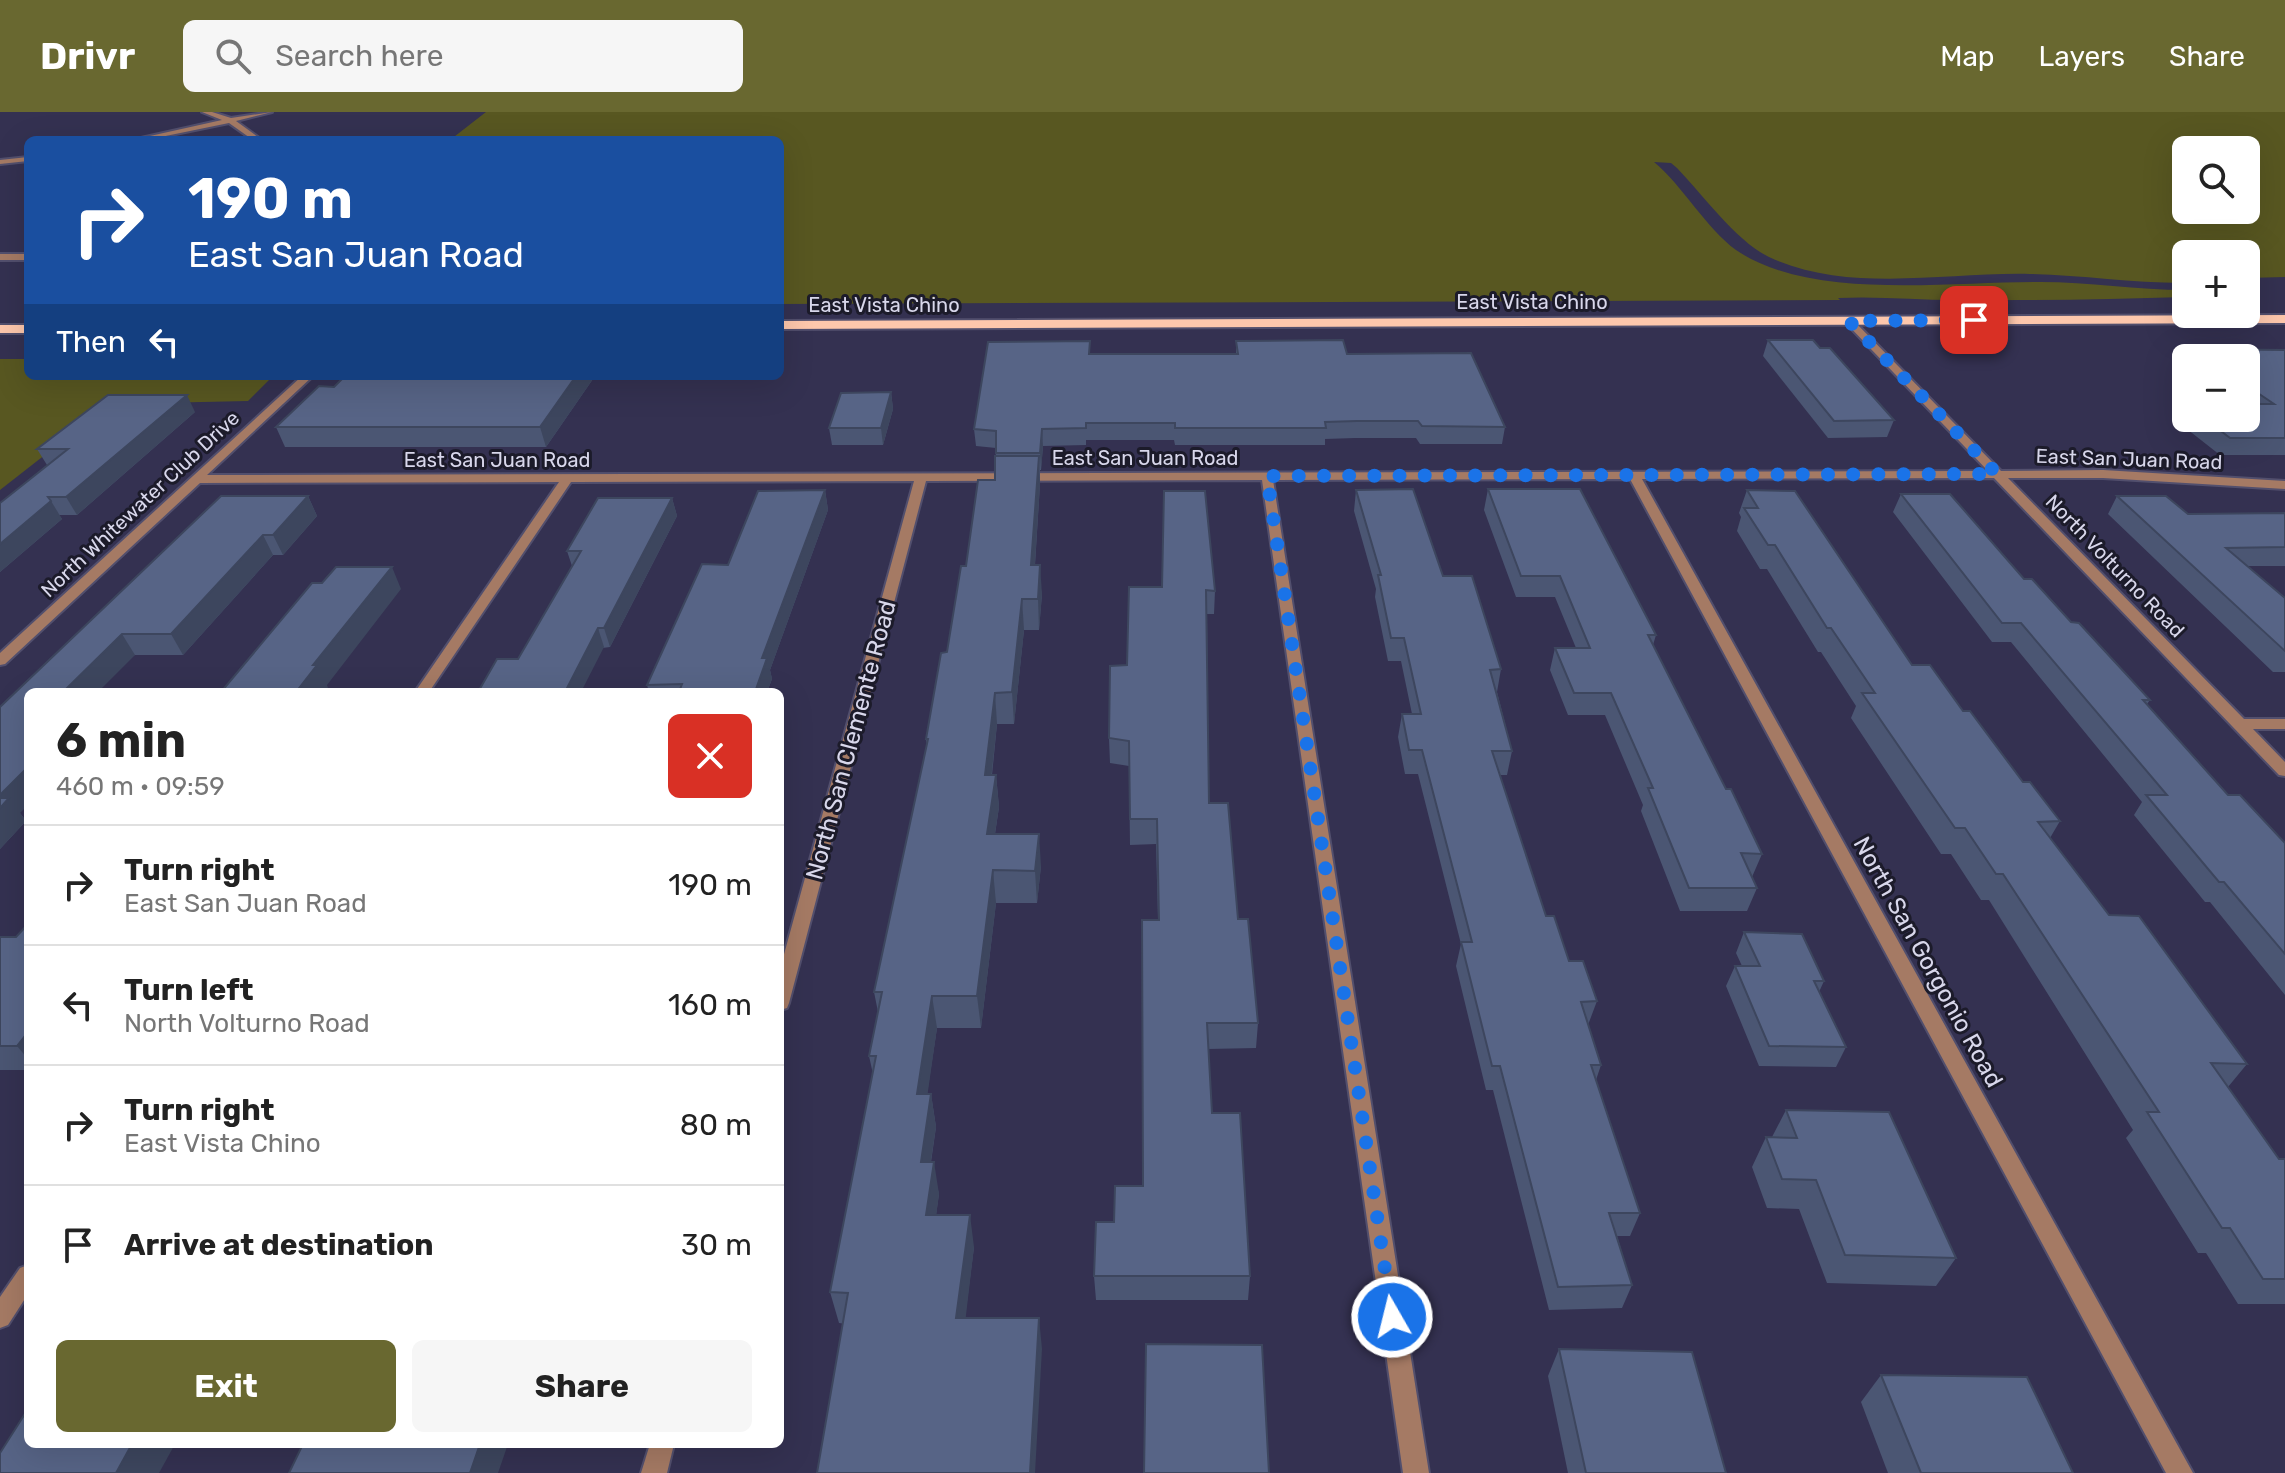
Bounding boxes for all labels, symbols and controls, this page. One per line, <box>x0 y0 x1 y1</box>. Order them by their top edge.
search box <box>183 20 743 92</box>
text: Drivr <box>40 33 135 79</box>
icon: search <box>211 34 255 78</box>
text: Search here <box>275 38 444 74</box>
text: Map <box>1940 40 1995 73</box>
text: Layers <box>2039 40 2125 73</box>
text: Share <box>2169 40 2245 73</box>
map controls <box>2172 136 2260 432</box>
button: search <box>2172 136 2260 224</box>
text: 190 m <box>188 166 353 232</box>
icon: right <box>56 168 160 272</box>
text: East San Juan Road <box>188 233 524 276</box>
button: + <box>2172 240 2260 328</box>
pin <box>1940 286 2008 354</box>
street label: East Vista Chino <box>1456 290 1608 314</box>
street label: East Vista Chino <box>808 293 960 317</box>
icon: arrive <box>1952 298 1996 342</box>
icon: left <box>142 320 186 364</box>
text: Then <box>56 324 126 360</box>
button: − <box>2172 344 2260 432</box>
street label: North Whitewater Club Drive <box>36 406 244 602</box>
street label: East San Juan Road <box>2035 444 2223 474</box>
street label: East San Juan Road <box>1052 446 1238 470</box>
street label: East San Juan Road <box>404 448 590 472</box>
street label: North Volturno Road <box>2041 490 2189 642</box>
street label: North San Clemente Road <box>800 597 902 883</box>
text: 6 min <box>56 712 186 769</box>
button: close <box>668 714 752 798</box>
text: 460 m · 09:59 <box>56 771 225 802</box>
street label: North San Gorgonio Road <box>1847 832 2009 1092</box>
text: Turn right <box>124 852 275 888</box>
icon: right <box>56 863 100 907</box>
text: 190 m <box>668 867 752 903</box>
text: East San Juan Road <box>124 888 367 919</box>
text: Turn left <box>124 972 254 1008</box>
icon: left <box>56 983 100 1027</box>
text: 160 m <box>668 987 752 1023</box>
text: North Volturno Road <box>124 1008 370 1039</box>
text: Turn right <box>124 1092 275 1128</box>
icon: right <box>56 1103 100 1147</box>
text: 80 m <box>680 1107 752 1143</box>
text: East Vista Chino <box>124 1128 321 1159</box>
icon: arrive <box>56 1223 100 1267</box>
text: Arrive at destination <box>124 1227 434 1263</box>
text: 30 m <box>681 1227 752 1263</box>
position arrow <box>1350 1275 1434 1359</box>
button: Exit <box>56 1340 396 1432</box>
button: Share <box>412 1340 752 1432</box>

